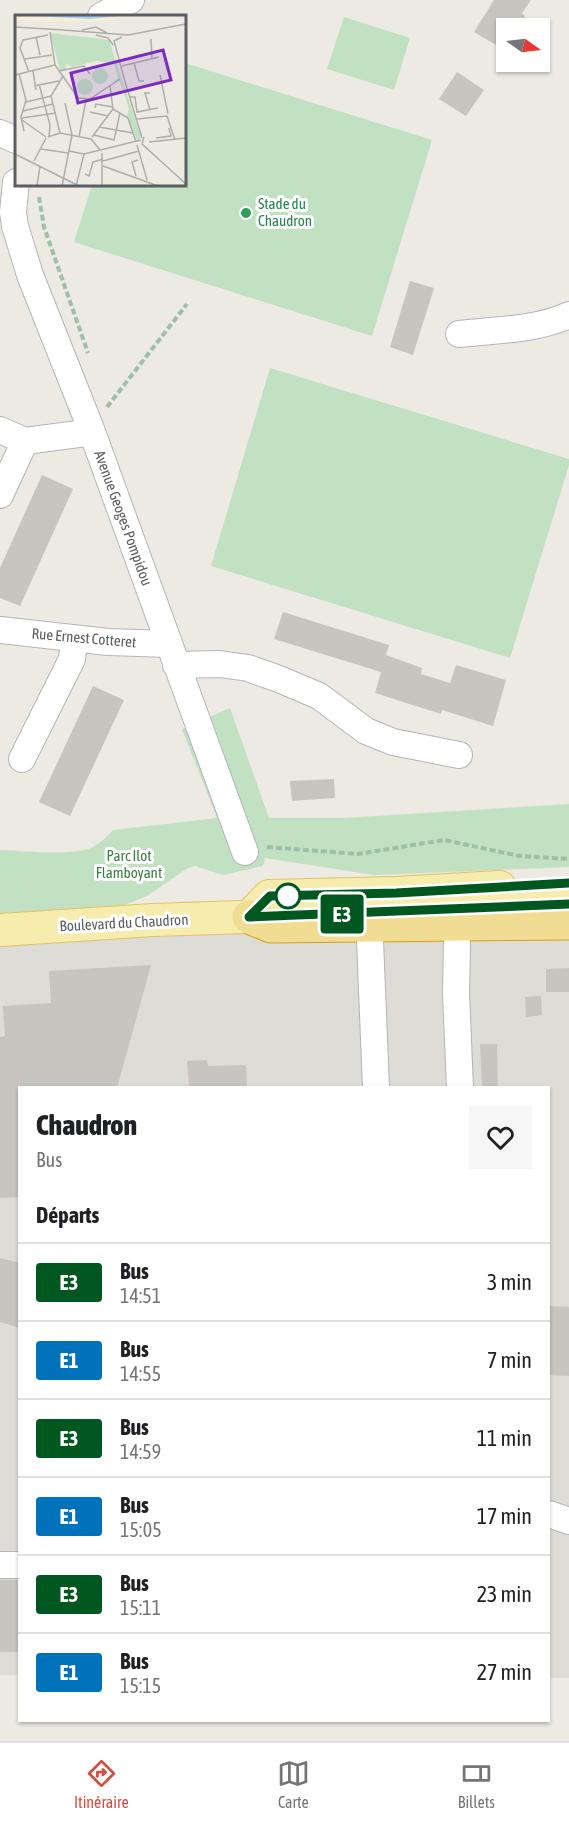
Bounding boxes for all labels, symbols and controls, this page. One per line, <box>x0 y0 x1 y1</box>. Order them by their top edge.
inset map <box>15 15 186 186</box>
north arrow <box>496 18 550 72</box>
map controls <box>496 18 550 72</box>
place label: Stade du Chaudron <box>258 195 312 229</box>
marker: Stade du Chaudron <box>239 206 253 220</box>
street label: Avenue Geoges Pompidou <box>91 448 156 588</box>
street label: Rue Ernest Cotteret <box>31 624 137 651</box>
park label: Parc Ilot Flamboyant <box>96 847 162 881</box>
unlabelled marker <box>275 883 301 909</box>
line badge: E3 <box>315 894 369 934</box>
text: E3 <box>333 902 351 926</box>
street label: Boulevard du Chaudron <box>59 911 189 934</box>
button: heart <box>469 1106 532 1169</box>
text: Chaudron <box>36 1109 137 1141</box>
text: Bus <box>36 1148 62 1171</box>
text: Départs <box>36 1202 99 1228</box>
text: Bus <box>120 1258 149 1284</box>
text: 3 min <box>487 1269 532 1295</box>
text: E3 <box>60 1270 78 1294</box>
text: 14:51 <box>120 1284 161 1307</box>
text: Bus <box>120 1336 149 1362</box>
text: 7 min <box>487 1347 532 1373</box>
text: E1 <box>60 1348 78 1372</box>
text: 14:55 <box>120 1362 161 1385</box>
text: Bus <box>120 1414 149 1440</box>
text: 11 min <box>477 1425 532 1451</box>
text: E3 <box>60 1426 78 1450</box>
text: 14:59 <box>120 1440 161 1463</box>
text: Bus <box>120 1492 149 1518</box>
text: 17 min <box>477 1503 532 1529</box>
text: E1 <box>60 1504 78 1528</box>
text: 15:05 <box>120 1518 162 1541</box>
text: Bus <box>120 1570 149 1596</box>
text: 23 min <box>477 1581 532 1607</box>
text: E3 <box>60 1582 78 1606</box>
text: 15:11 <box>120 1596 161 1619</box>
text: Bus <box>120 1648 149 1674</box>
text: 27 min <box>477 1659 532 1685</box>
text: E1 <box>60 1660 78 1684</box>
text: 15:15 <box>120 1674 161 1697</box>
tab: Itinéraire <box>74 1757 129 1811</box>
tab: Carte <box>277 1757 310 1811</box>
tab: Billets <box>458 1757 495 1811</box>

